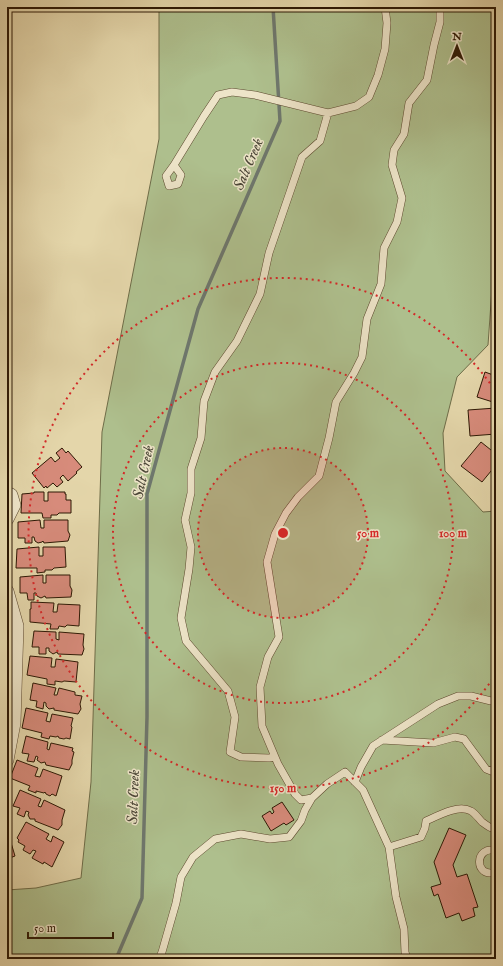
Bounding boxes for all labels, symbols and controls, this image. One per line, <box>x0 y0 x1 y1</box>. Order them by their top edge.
north arrow <box>437 26 477 66</box>
text: N <box>451 30 462 44</box>
water label: Salt Creek <box>229 136 268 193</box>
water label: Salt Creek <box>129 444 158 501</box>
centre of rings <box>276 526 290 540</box>
text: 50 m <box>357 526 380 541</box>
text: 100 m <box>439 526 468 541</box>
water label: Salt Creek <box>123 770 144 824</box>
text: 150 m <box>270 781 297 796</box>
scale bar <box>28 914 113 940</box>
text: 50 m <box>34 921 56 936</box>

